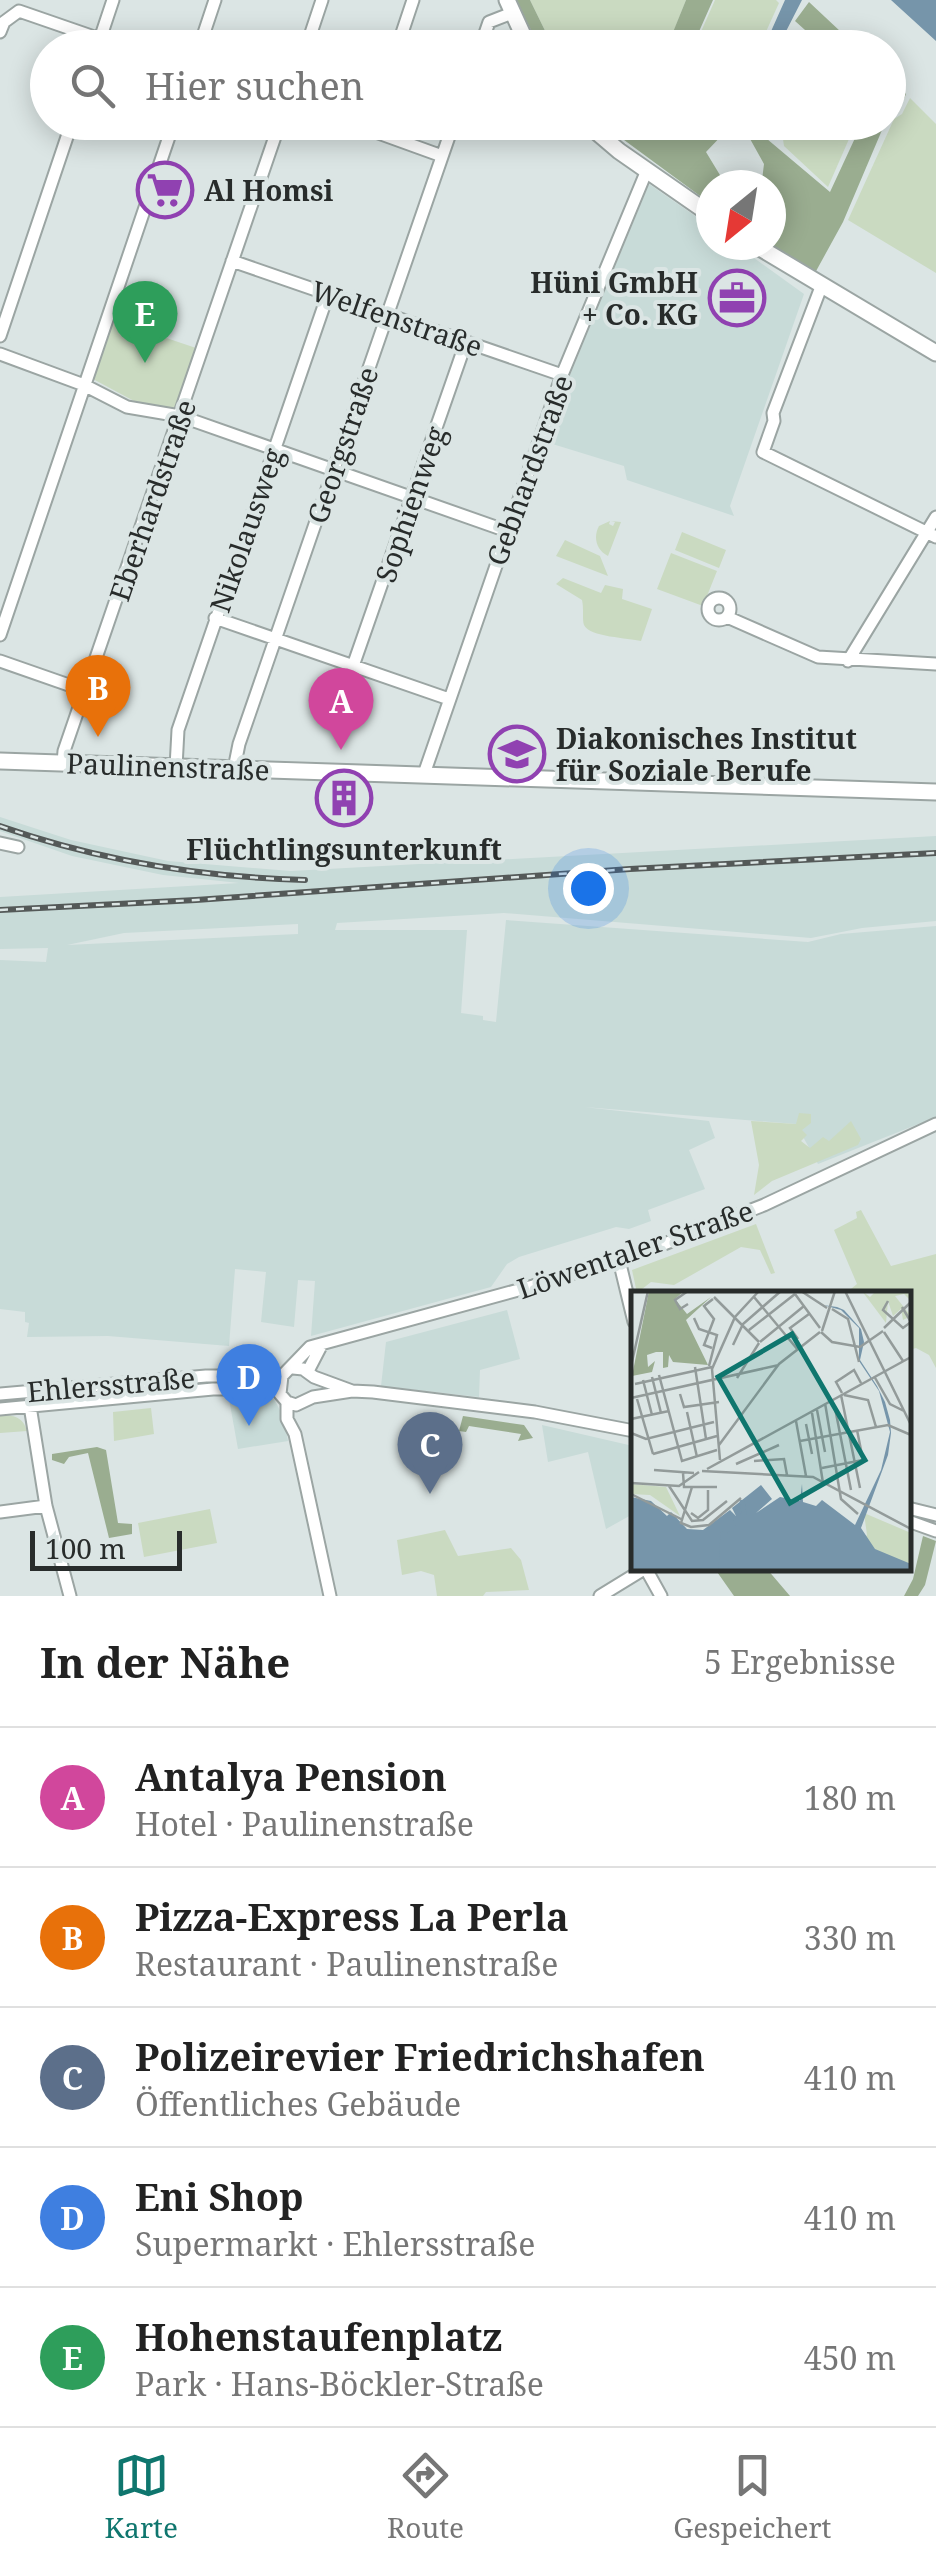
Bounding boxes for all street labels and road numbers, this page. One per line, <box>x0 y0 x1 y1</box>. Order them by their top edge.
street label: Welfenstraße <box>306 271 488 365</box>
street label: Georgstraße <box>297 362 387 528</box>
street label: Gebhardstraße <box>477 370 581 570</box>
street label: Eberhardstraße <box>100 394 204 606</box>
street label: Sophienweg <box>366 421 454 587</box>
street label: Nikolausweg <box>200 443 292 617</box>
street label: Paulinenstraße <box>66 743 270 789</box>
street label: Löwentaler Straße <box>512 1191 758 1307</box>
street label: Ehlersstraße <box>25 1358 197 1410</box>

